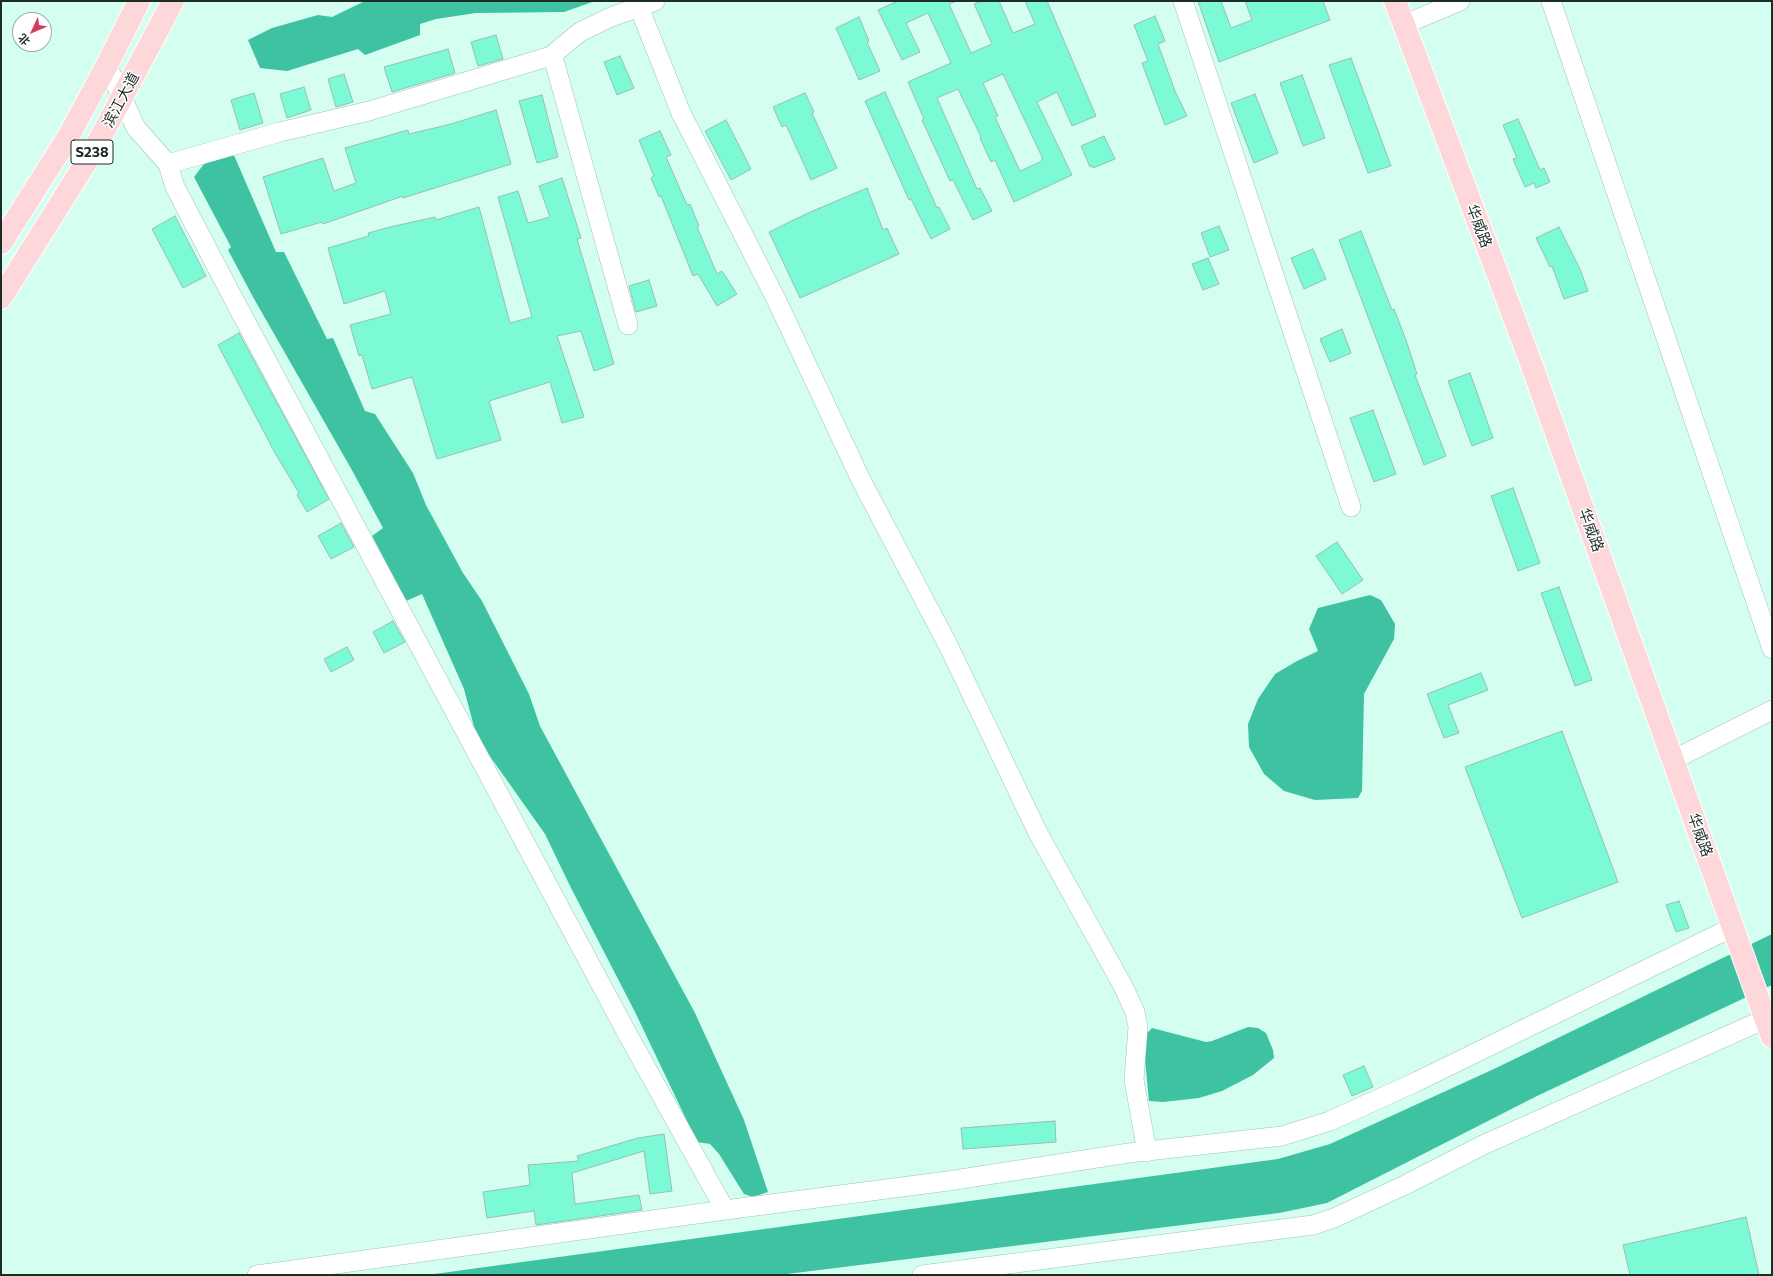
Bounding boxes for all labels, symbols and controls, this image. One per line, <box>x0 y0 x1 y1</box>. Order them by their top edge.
north arrow <box>12 12 52 52</box>
text: 北 <box>15 32 32 48</box>
street label: 滨江大道 <box>99 69 143 131</box>
road number: S238 <box>71 140 113 164</box>
street label: 华威路 <box>1463 202 1495 250</box>
street label: 华威路 <box>1575 506 1607 554</box>
street label: 华威路 <box>1684 811 1716 859</box>

